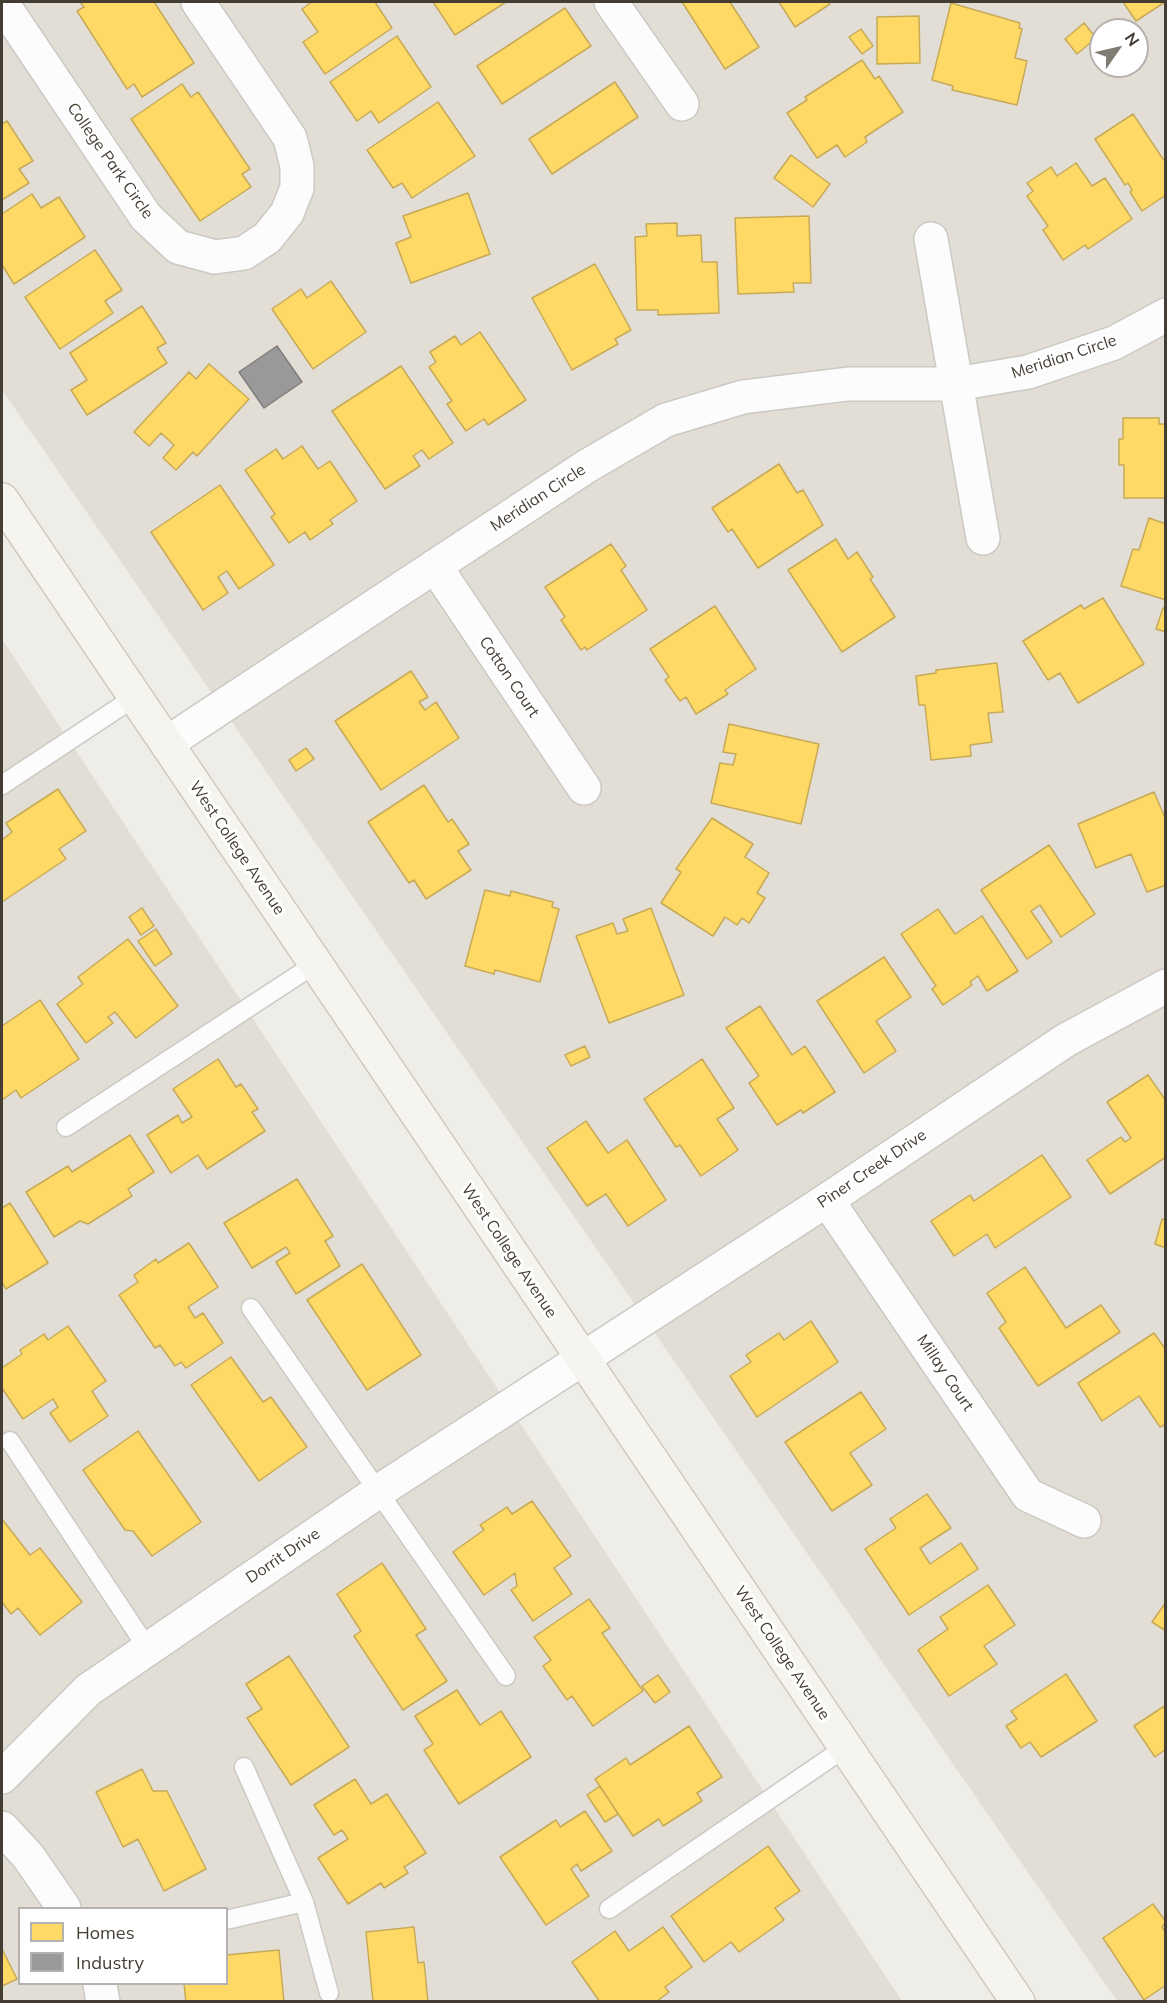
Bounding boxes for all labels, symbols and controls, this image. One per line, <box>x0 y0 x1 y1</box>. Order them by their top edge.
north arrow <box>1089 18 1149 78</box>
text: N <box>1121 28 1144 50</box>
street label: College Park Circle <box>63 99 157 223</box>
street label: Meridian Circle <box>1009 331 1119 383</box>
street label: Meridian Circle <box>487 460 589 536</box>
street label: Cotton Court <box>475 633 543 721</box>
street label: West College Avenue <box>185 777 289 919</box>
street label: Piner Creek Drive <box>814 1125 930 1213</box>
street label: West College Avenue <box>457 1180 561 1322</box>
street label: Millay Court <box>912 1331 978 1415</box>
street label: Dorrit Drive <box>242 1524 324 1588</box>
street label: West College Avenue <box>730 1582 834 1724</box>
legend <box>18 1907 228 1985</box>
text: Homes <box>76 1921 135 1944</box>
text: Industry <box>76 1951 144 1974</box>

